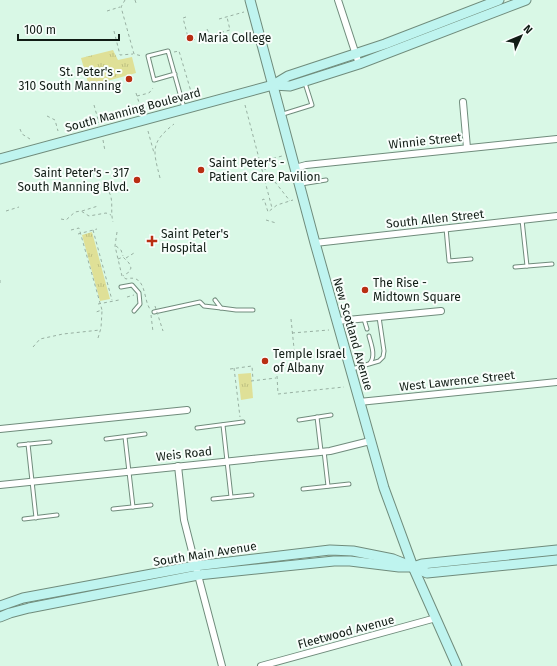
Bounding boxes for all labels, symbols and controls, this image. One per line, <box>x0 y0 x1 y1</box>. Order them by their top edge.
scale bar <box>18 16 119 42</box>
north arrow <box>501 16 541 56</box>
text: N <box>521 22 535 37</box>
text: 100 m <box>24 23 56 37</box>
place label: Maria College <box>198 31 271 45</box>
marker: Maria College <box>185 33 195 43</box>
place label: St. Peter's - 310 South Manning <box>19 65 122 93</box>
marker: St. Peter's - 310 South Manning <box>124 74 134 84</box>
street label: South Manning Boulevard <box>64 85 202 135</box>
street label: Winnie Street <box>388 130 463 152</box>
place label: Saint Peter's - Patient Care Pavilion <box>209 156 321 184</box>
marker: Saint Peter's - Patient Care Pavilion <box>196 165 206 175</box>
place label: Saint Peter's - 317 South Manning Blvd. <box>18 166 129 194</box>
marker: Saint Peter's - 317 South Manning Blvd. <box>132 175 142 185</box>
street label: South Allen Street <box>385 207 485 231</box>
place label: Saint Peter's Hospital <box>161 227 229 255</box>
marker: Saint Peter's Hospital <box>146 235 158 247</box>
street label: New Scotland Avenue <box>330 276 376 392</box>
place label: The Rise - Midtown Square <box>373 276 461 304</box>
marker: The Rise - Midtown Square <box>360 285 370 295</box>
place label: Temple Israel of Albany <box>273 347 346 375</box>
marker: Temple Israel of Albany <box>260 356 270 366</box>
street label: West Lawrence Street <box>399 368 516 394</box>
street label: Weis Road <box>155 444 213 464</box>
street label: South Main Avenue <box>152 539 258 569</box>
street label: Fleetwood Avenue <box>296 612 396 652</box>

